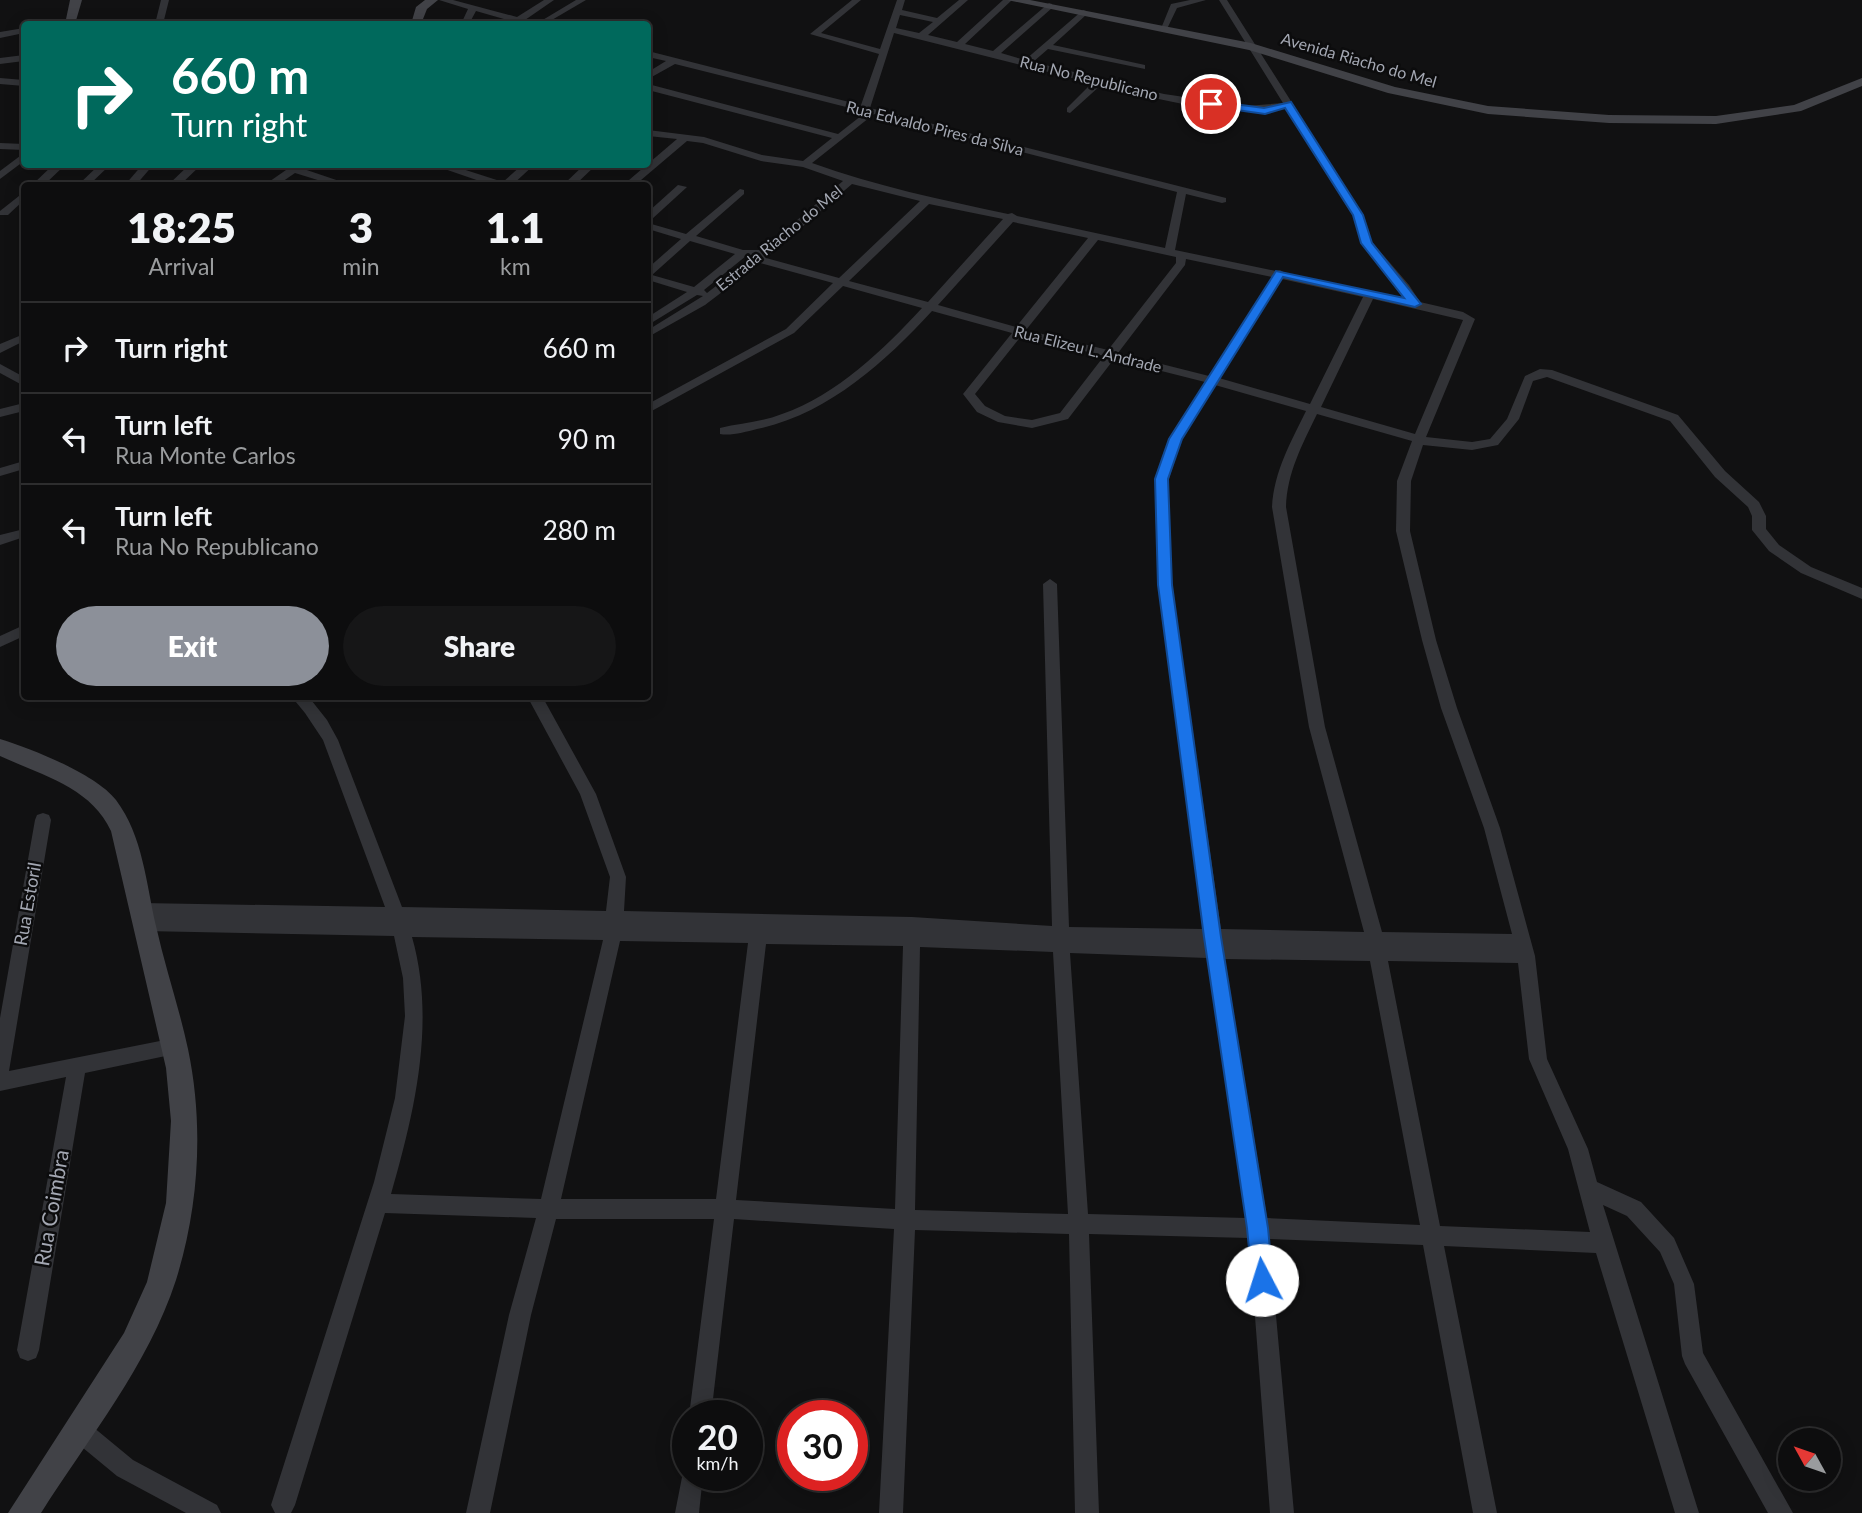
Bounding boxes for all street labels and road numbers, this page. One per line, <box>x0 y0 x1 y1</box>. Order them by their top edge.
street label: Avenida Riacho do Mel <box>1279 28 1439 91</box>
street label: Rua No Republicano <box>1018 51 1160 104</box>
street label: Rua Edvaldo Pires da Silva <box>844 96 1026 159</box>
street label: Estrada Riacho do Mel <box>712 181 846 294</box>
street label: Rua Elizeu L. Andrade <box>1012 321 1164 376</box>
street label: Rua Estoril <box>9 860 45 947</box>
street label: Rua Coimbra <box>28 1147 73 1268</box>

